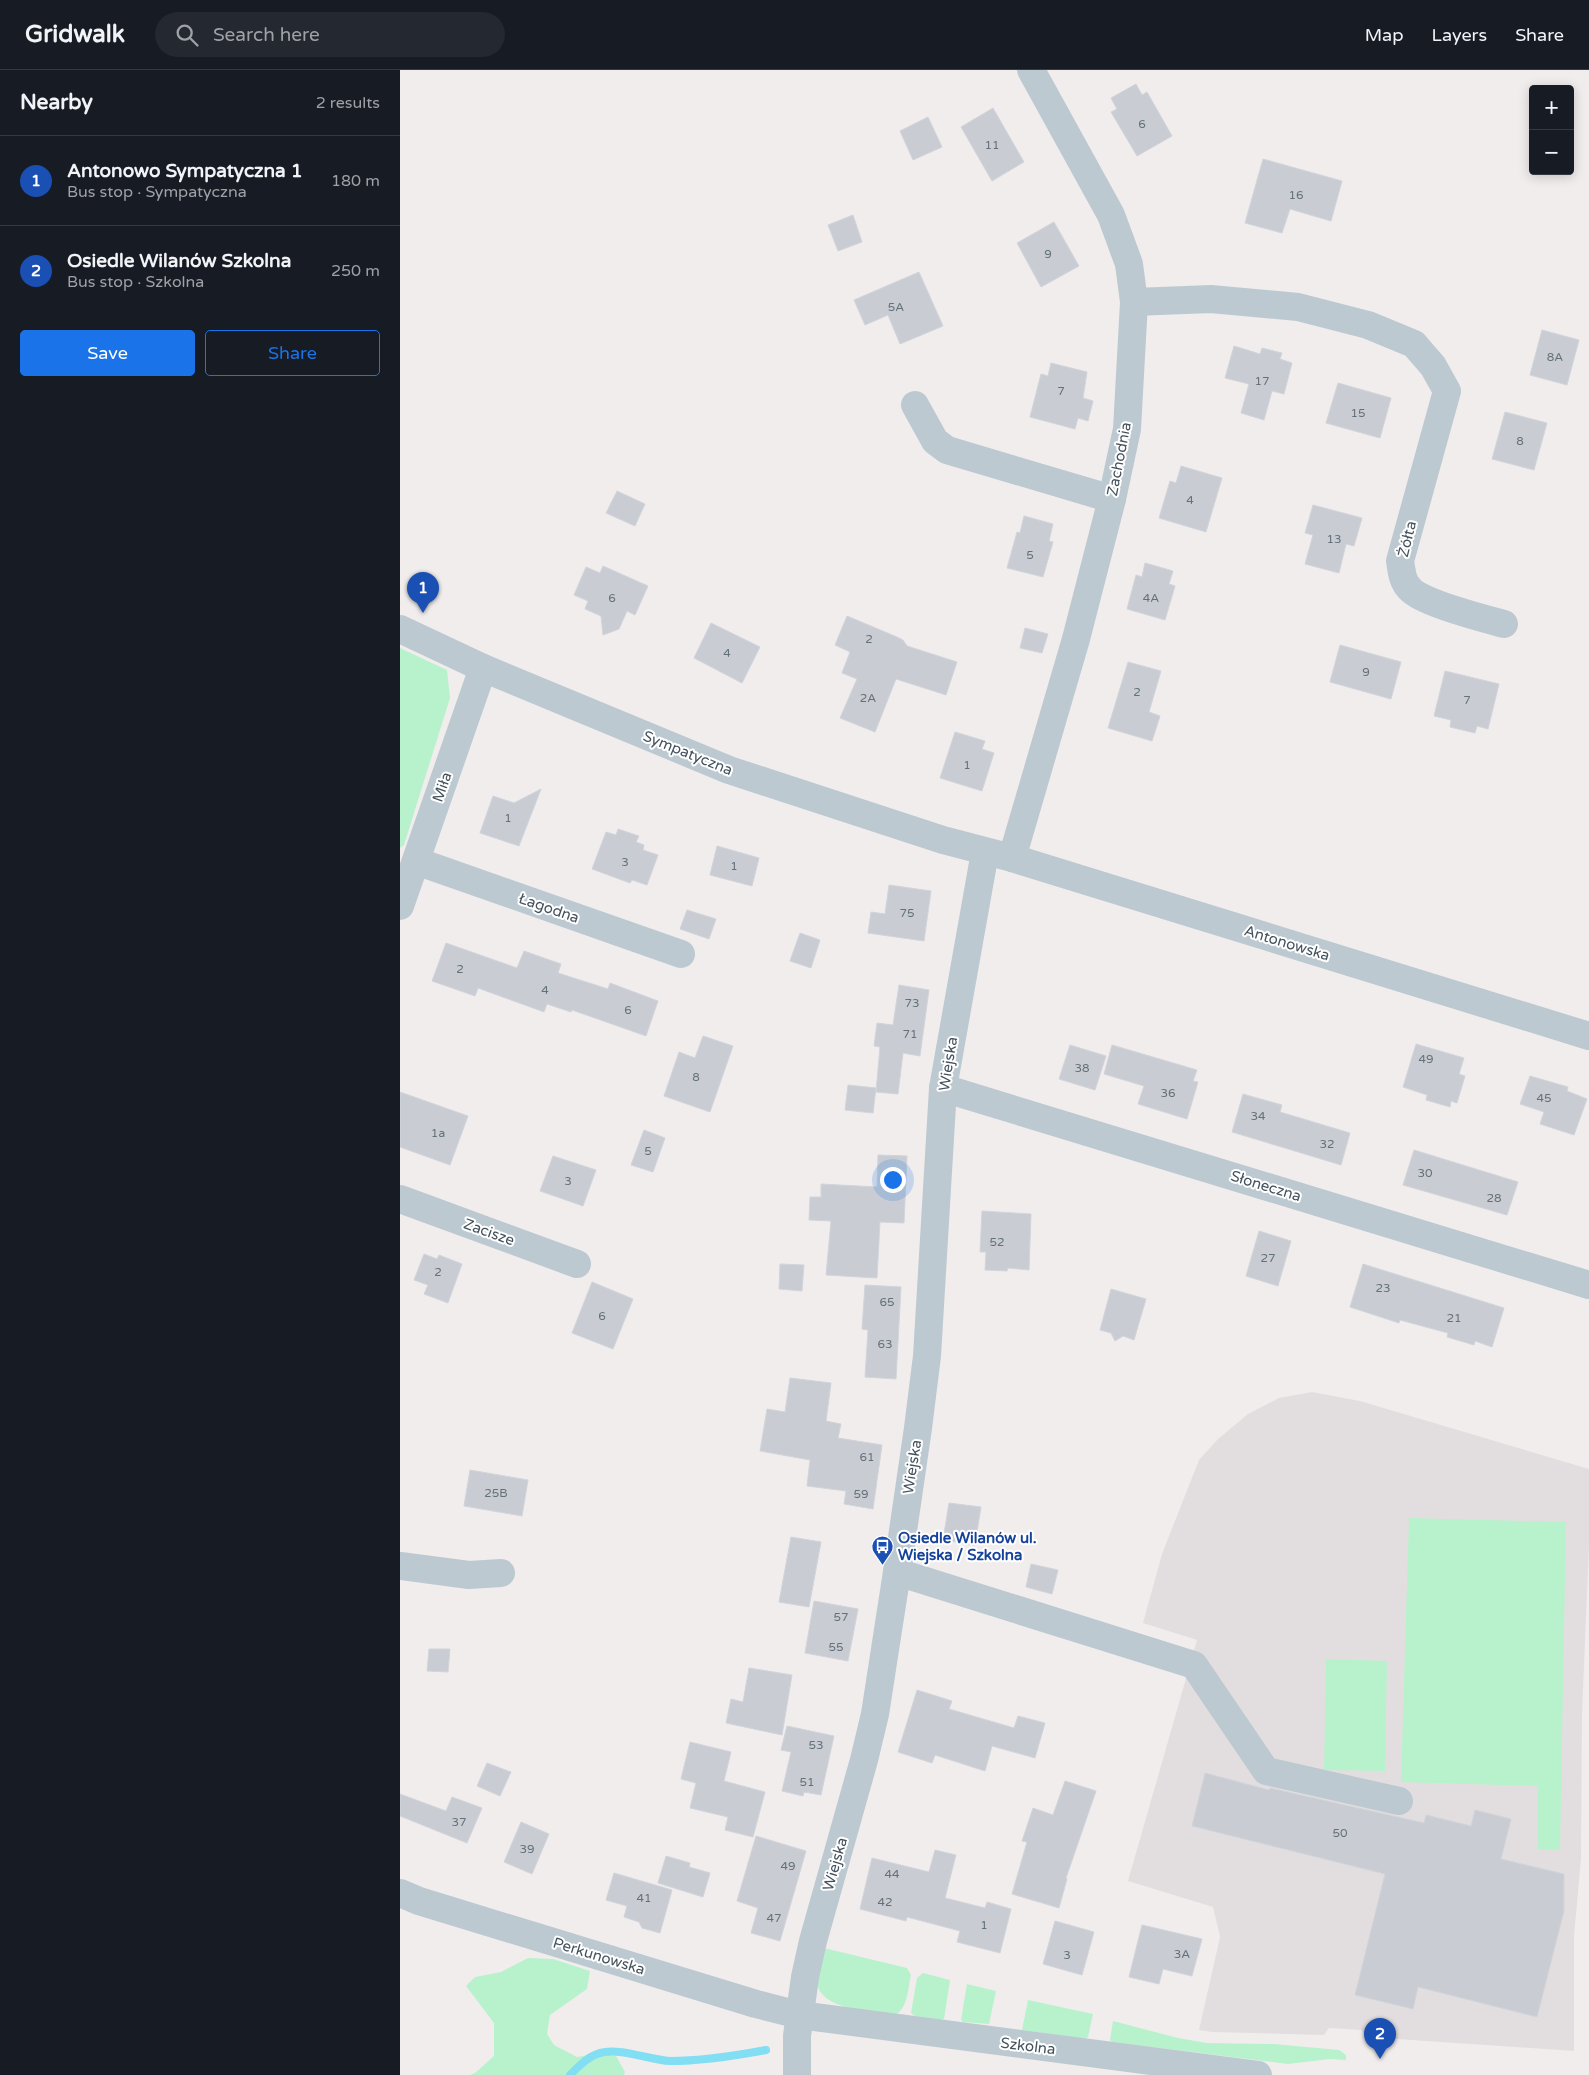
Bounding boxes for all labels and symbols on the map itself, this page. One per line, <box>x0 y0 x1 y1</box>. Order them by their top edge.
house number: 6 <box>1138 117 1146 131</box>
house number: 11 <box>984 138 1000 152</box>
house number: 16 <box>1288 188 1304 202</box>
house number: 9 <box>1044 247 1052 261</box>
house number: 5A <box>888 300 904 314</box>
house number: 8A <box>1547 350 1563 364</box>
house number: 17 <box>1254 374 1270 388</box>
house number: 7 <box>1057 384 1065 398</box>
house number: 15 <box>1350 406 1366 420</box>
street label: Zachodnia <box>1103 420 1135 498</box>
house number: 8 <box>1516 434 1524 448</box>
house number: 4 <box>1186 493 1194 507</box>
street label: Żółta <box>1394 519 1420 559</box>
house number: 13 <box>1326 532 1342 546</box>
house number: 5 <box>1026 548 1034 562</box>
pin: 1 <box>407 572 439 613</box>
house number: 6 <box>608 591 616 605</box>
house number: 4A <box>1143 591 1159 605</box>
house number: 2 <box>865 632 873 646</box>
house number: 4 <box>723 646 731 660</box>
house number: 9 <box>1362 665 1370 679</box>
house number: 2 <box>1133 685 1141 699</box>
house number: 2A <box>860 691 876 705</box>
house number: 7 <box>1463 693 1471 707</box>
street label: Sympatyczna <box>641 727 735 779</box>
house number: 1 <box>963 758 971 772</box>
street label: Miła <box>429 770 455 804</box>
house number: 1 <box>504 811 512 825</box>
house number: 3 <box>621 855 629 869</box>
house number: 1 <box>730 859 738 873</box>
street label: Łagodna <box>516 889 582 927</box>
house number: 75 <box>899 906 915 920</box>
street label: Antonowska <box>1242 921 1332 965</box>
house number: 2 <box>456 962 464 976</box>
house number: 4 <box>541 983 549 997</box>
house number: 73 <box>904 996 920 1010</box>
house number: 6 <box>624 1003 632 1017</box>
house number: 71 <box>902 1027 918 1041</box>
street label: Wiejska <box>935 1036 961 1092</box>
house number: 49 <box>1418 1052 1434 1066</box>
house number: 38 <box>1074 1061 1090 1075</box>
house number: 8 <box>692 1070 700 1084</box>
house number: 36 <box>1160 1086 1176 1100</box>
house number: 45 <box>1536 1091 1552 1105</box>
house number: 34 <box>1250 1109 1266 1123</box>
house number: 1a <box>431 1126 445 1140</box>
house number: 32 <box>1319 1137 1335 1151</box>
house number: 5 <box>644 1144 652 1158</box>
house number: 30 <box>1417 1166 1433 1180</box>
your location <box>880 1167 906 1193</box>
street label: Słoneczna <box>1229 1167 1303 1205</box>
house number: 3 <box>564 1174 572 1188</box>
house number: 28 <box>1486 1191 1502 1205</box>
street label: Zacisze <box>461 1214 517 1250</box>
house number: 52 <box>989 1235 1005 1249</box>
house number: 27 <box>1260 1251 1276 1265</box>
house number: 2 <box>434 1265 442 1279</box>
house number: 23 <box>1375 1281 1391 1295</box>
house number: 65 <box>879 1295 895 1309</box>
house number: 6 <box>598 1309 606 1323</box>
house number: 21 <box>1446 1311 1462 1325</box>
house number: 63 <box>877 1337 893 1351</box>
street label: Wiejska <box>899 1439 925 1495</box>
house number: 61 <box>859 1450 875 1464</box>
house number: 25B <box>484 1486 508 1500</box>
house number: 59 <box>853 1487 869 1501</box>
place label: Osiedle Wilanów ul. Wiejska / Szkolna <box>898 1529 1037 1565</box>
bus stop icon: Osiedle Wilanów ul. Wiejska / Szkolna <box>870 1535 894 1566</box>
house number: 57 <box>833 1610 849 1624</box>
house number: 55 <box>828 1640 844 1654</box>
house number: 53 <box>808 1738 824 1752</box>
house number: 51 <box>799 1775 815 1789</box>
house number: 37 <box>451 1815 467 1829</box>
house number: 50 <box>1332 1826 1348 1840</box>
street label: Wiejska <box>819 1835 851 1893</box>
house number: 39 <box>519 1842 535 1856</box>
house number: 49 <box>780 1859 796 1873</box>
house number: 44 <box>884 1867 900 1881</box>
house number: 41 <box>636 1891 652 1905</box>
house number: 42 <box>877 1895 893 1909</box>
house number: 47 <box>766 1911 782 1925</box>
house number: 1 <box>980 1918 988 1932</box>
street label: Perkunowska <box>551 1933 647 1979</box>
house number: 3A <box>1174 1947 1190 1961</box>
house number: 3 <box>1063 1948 1071 1962</box>
pin: 2 <box>1364 2018 1396 2059</box>
street label: Szkolna <box>1000 2034 1056 2058</box>

